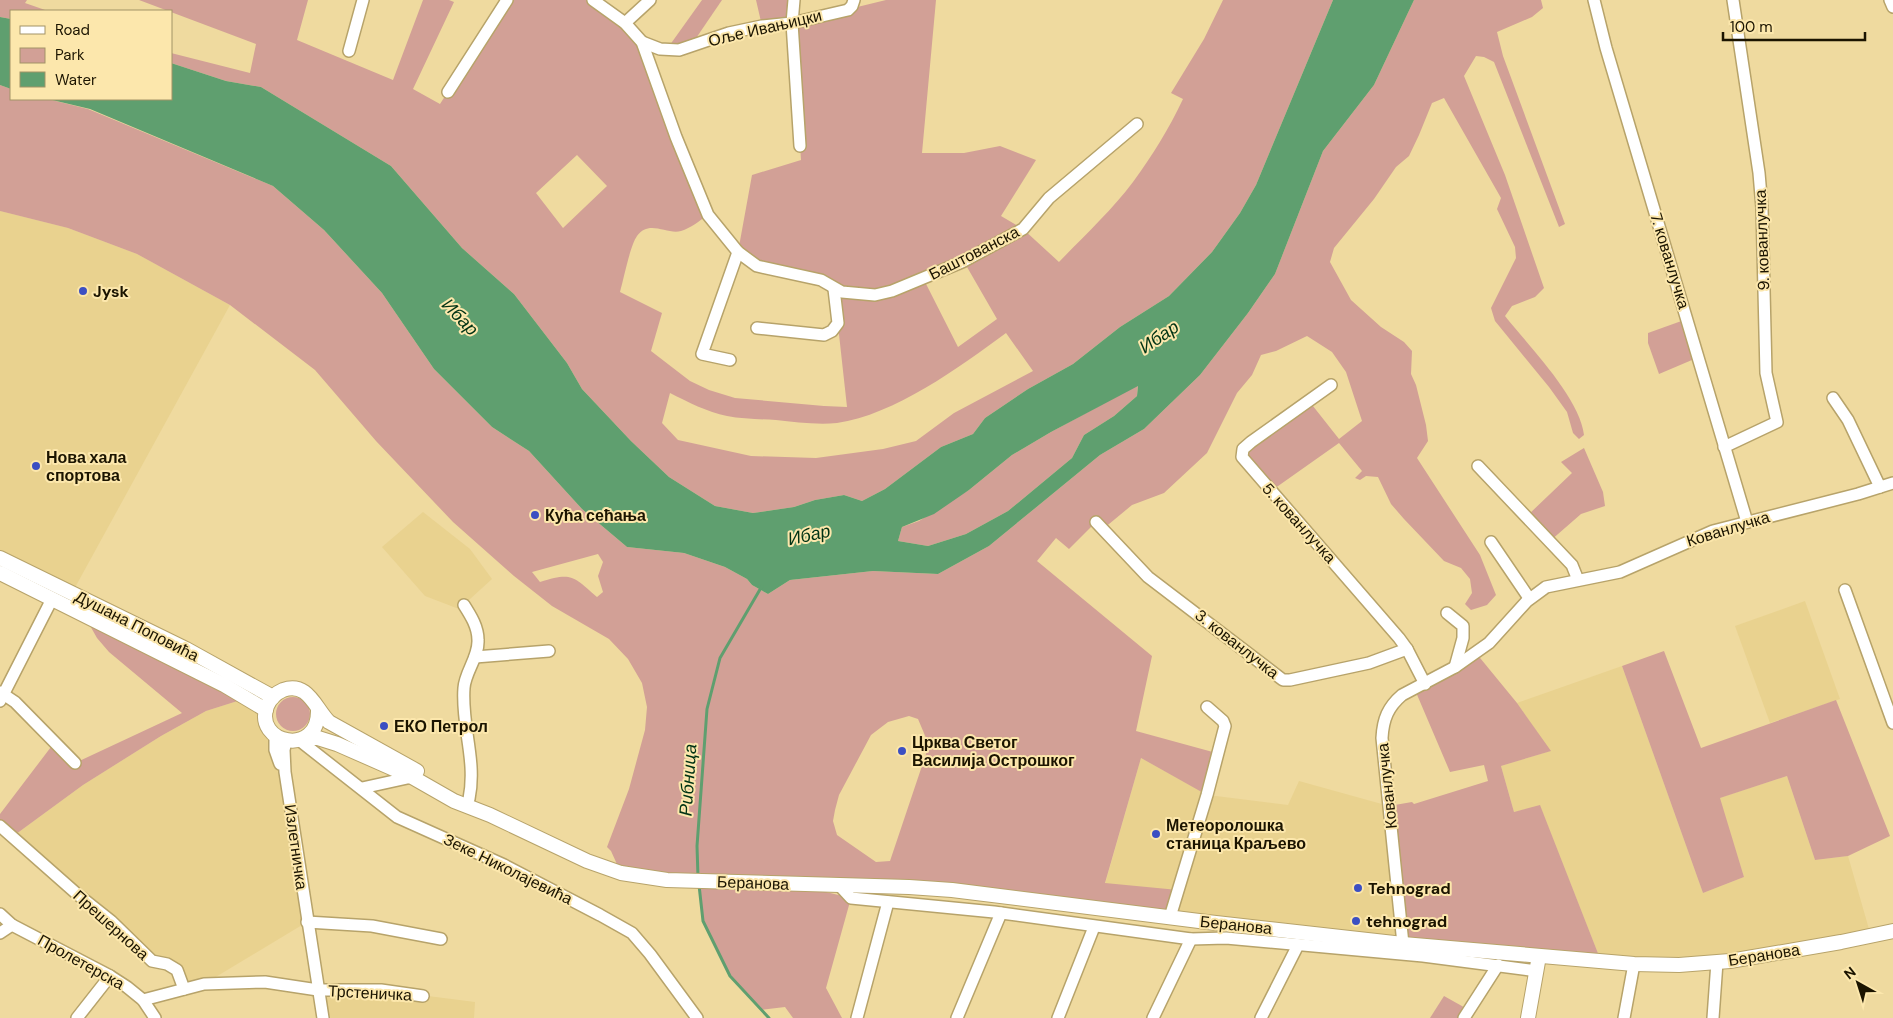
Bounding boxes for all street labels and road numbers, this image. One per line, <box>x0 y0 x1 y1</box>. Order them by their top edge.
street label: Оље Ивањицки <box>706 5 824 51</box>
street label: 9. кованлучка <box>1750 189 1774 291</box>
street label: 7. кованлучка <box>1645 211 1695 312</box>
street label: Баштованска <box>925 221 1023 285</box>
street label: 5. кованлучка <box>1257 478 1341 568</box>
street label: Кованлучка <box>1684 506 1772 552</box>
street label: Душана Поповића <box>72 586 202 666</box>
street label: 3. кованлучка <box>1191 605 1283 683</box>
street label: Кованлучка <box>1372 742 1402 830</box>
street label: Излетничка <box>280 803 312 891</box>
street label: Зеке Николајевића <box>440 829 576 909</box>
street label: Беранова <box>717 871 790 895</box>
street label: Прешернова <box>69 885 153 965</box>
street label: Беранова <box>1199 911 1273 939</box>
street label: Пролетерска <box>34 930 128 994</box>
street label: Беранова <box>1727 939 1801 971</box>
street label: Трстеничка <box>327 980 413 1006</box>

